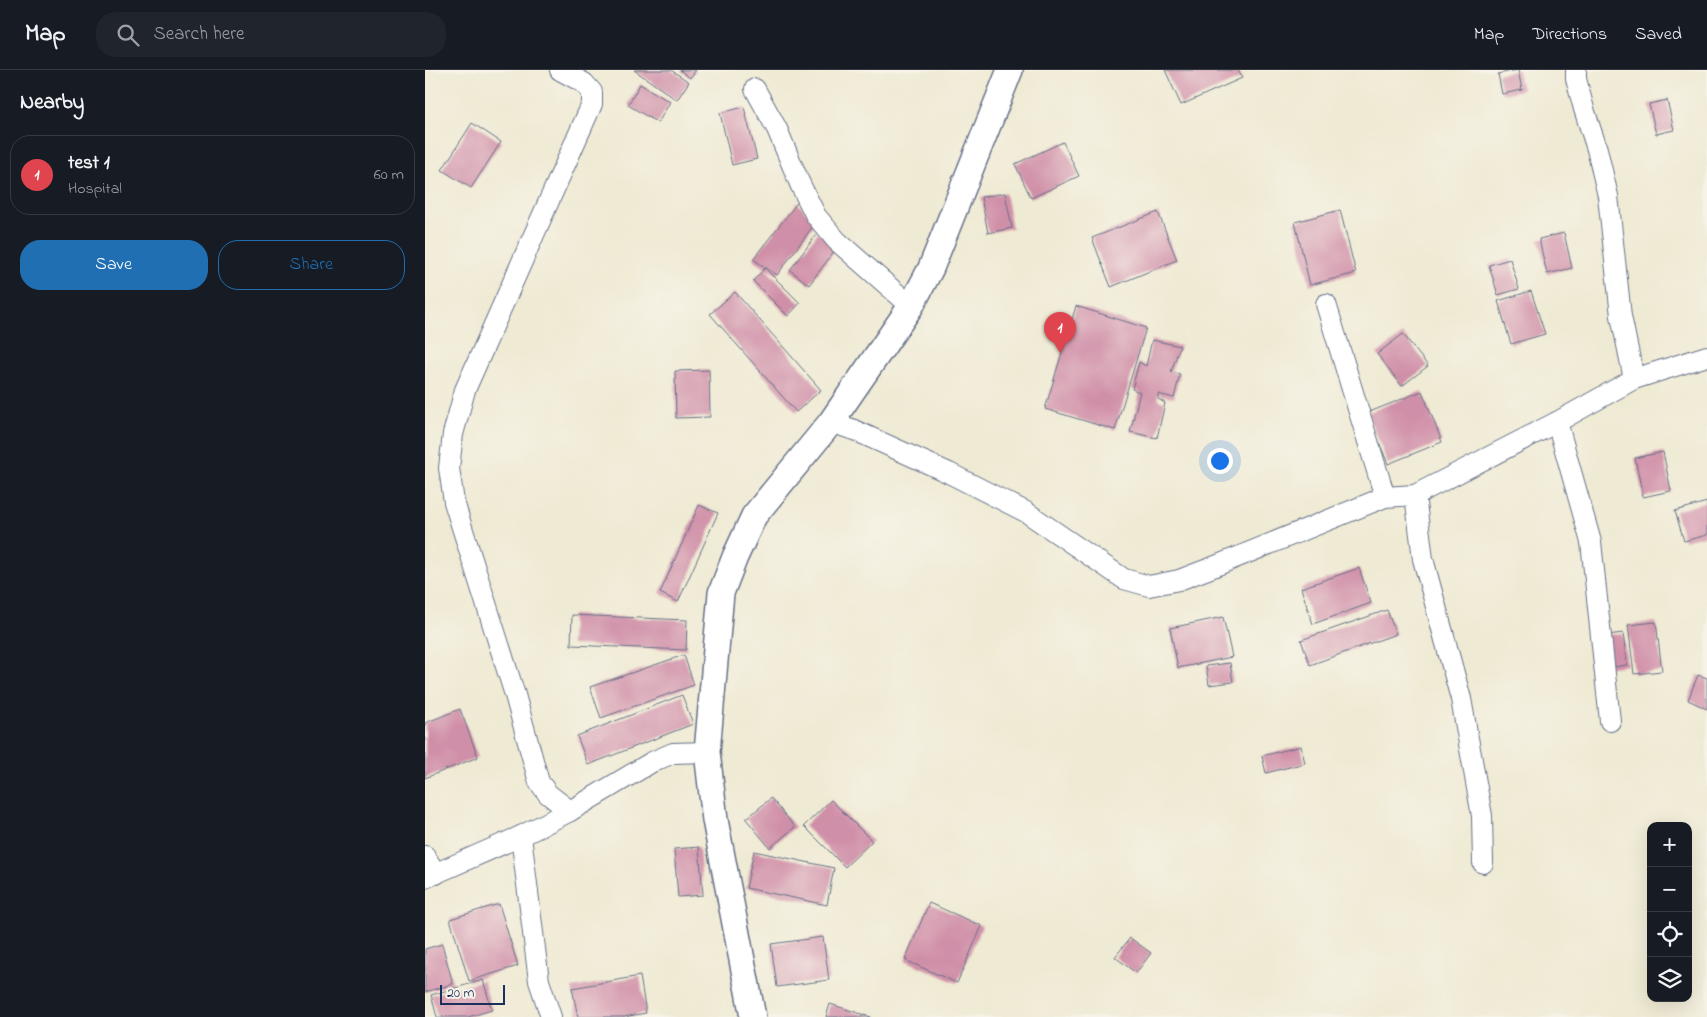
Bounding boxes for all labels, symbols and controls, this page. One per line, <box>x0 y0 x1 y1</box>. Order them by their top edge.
search box <box>96 12 446 57</box>
text: Map <box>25 17 66 52</box>
icon: search <box>114 21 142 49</box>
text: Search here <box>154 21 245 48</box>
text: Map <box>1474 22 1504 48</box>
text: Directions <box>1532 22 1607 48</box>
text: Saved <box>1635 22 1682 48</box>
text: Nearby <box>20 88 84 118</box>
text: test 1 <box>68 150 110 177</box>
text: 1 <box>34 163 40 187</box>
text: 60 m <box>374 163 404 187</box>
text: Hospital <box>68 177 122 201</box>
button: Save <box>20 240 208 290</box>
button: Share <box>218 240 405 290</box>
pin: 1 <box>1044 312 1076 353</box>
your location <box>1207 448 1233 474</box>
map controls <box>1647 822 1692 1002</box>
button: + <box>1647 822 1692 867</box>
button: − <box>1647 867 1692 912</box>
button: locate <box>1647 912 1692 957</box>
button: layers <box>1647 957 1692 1002</box>
scale bar <box>440 982 505 1005</box>
text: 20 m <box>447 983 474 1004</box>

